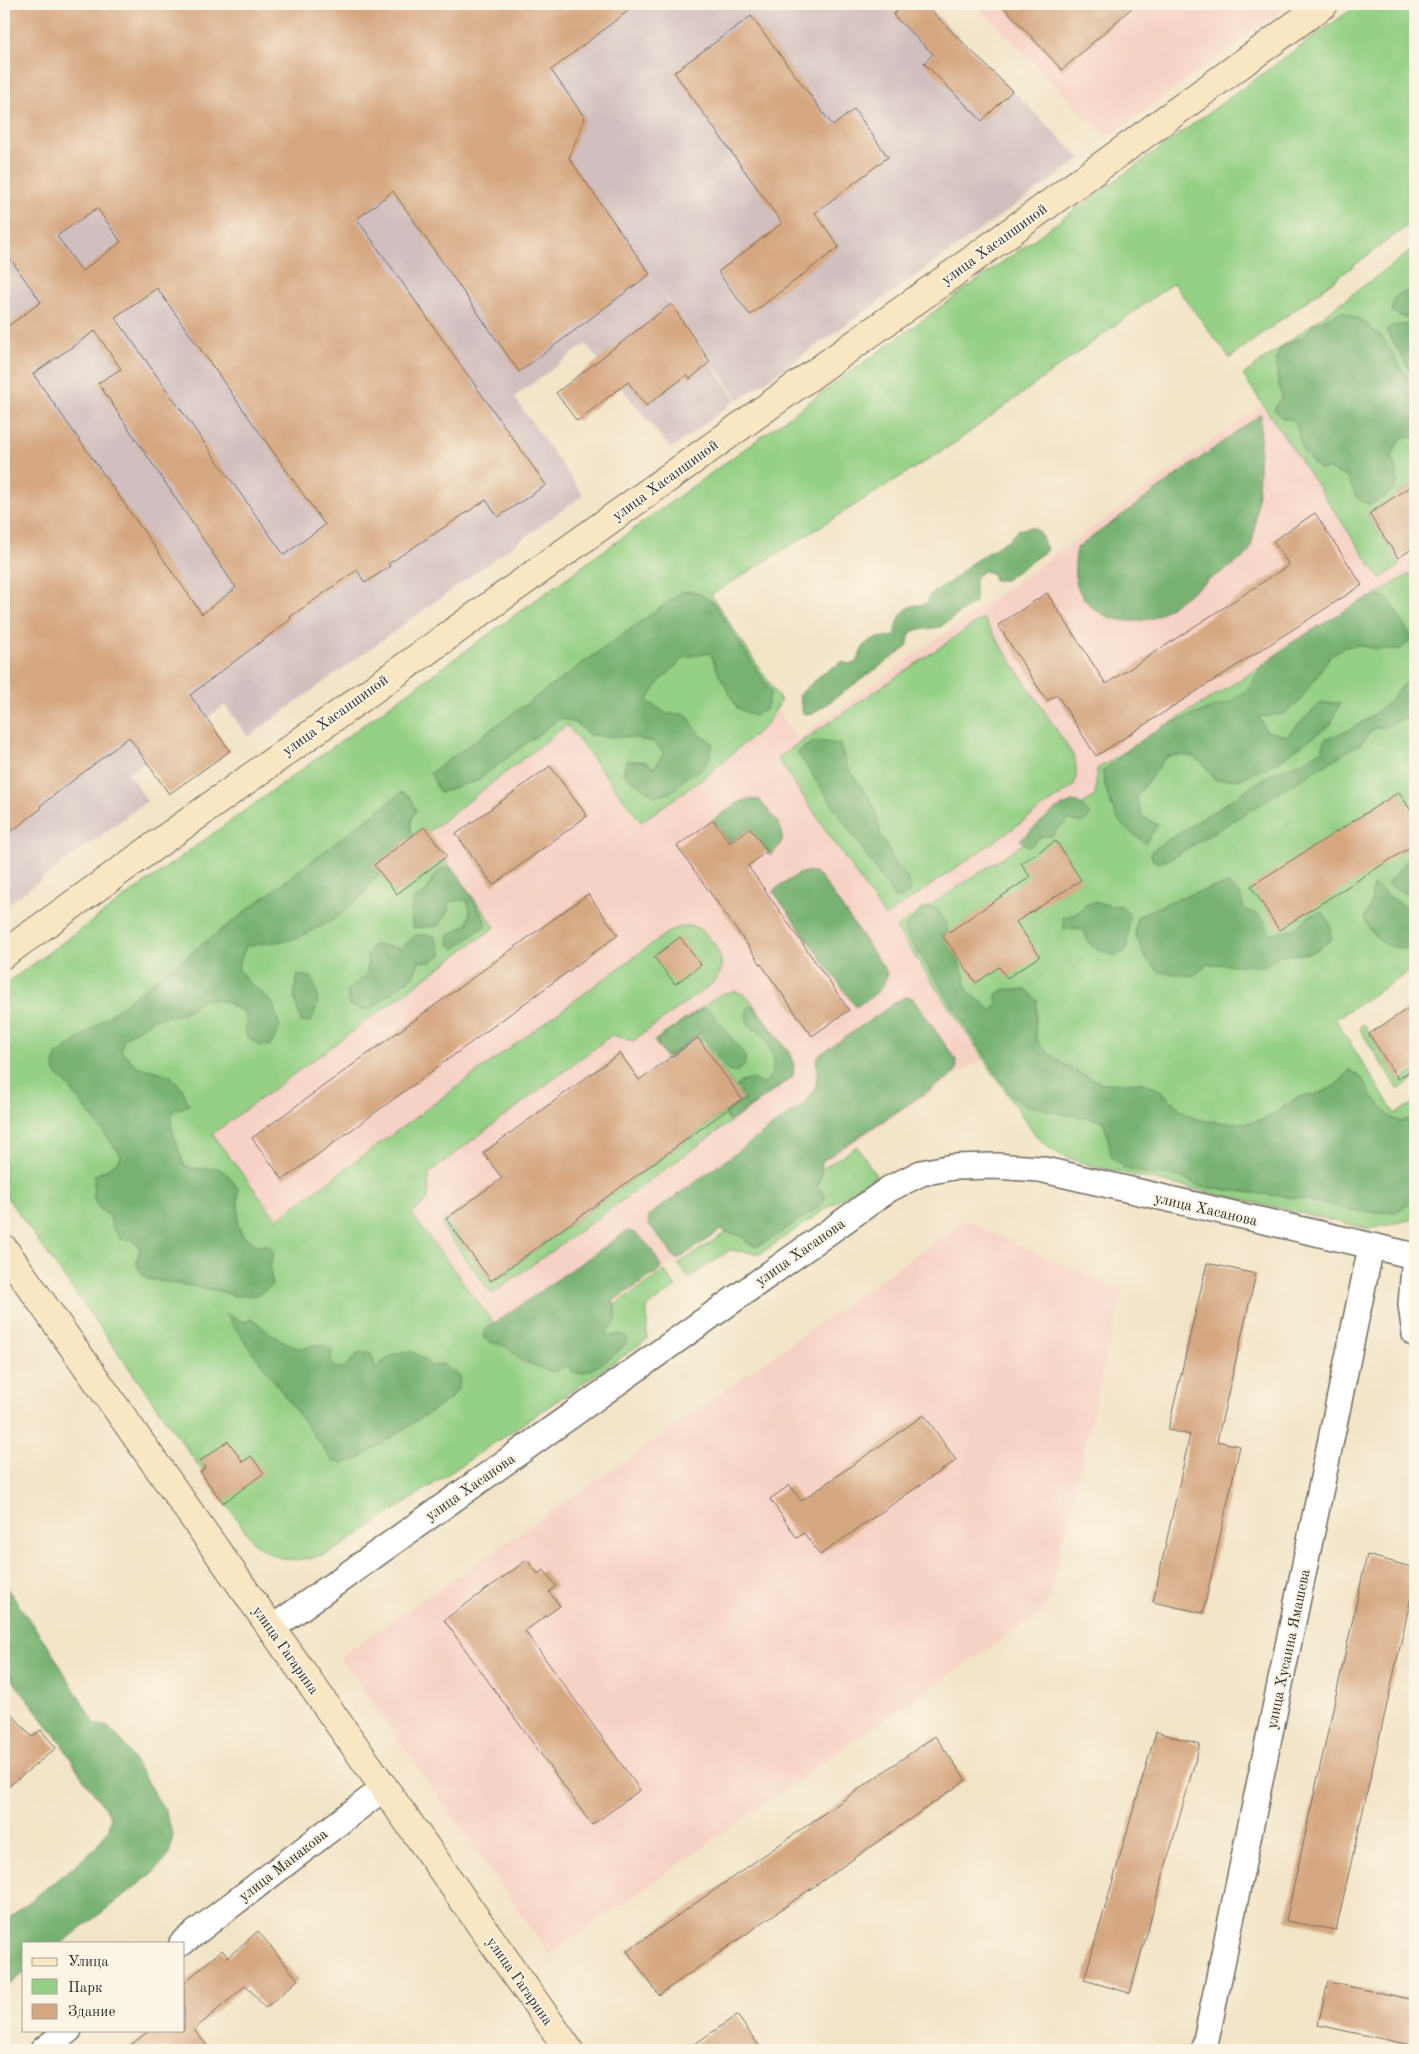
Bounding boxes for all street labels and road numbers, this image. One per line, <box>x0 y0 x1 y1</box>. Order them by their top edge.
street label: улица Хасаншиной <box>939 202 1051 288</box>
street label: улица Хасаншиной <box>610 438 722 524</box>
street label: улица Хасаншиной <box>280 673 392 759</box>
street label: улица Хасанова <box>1153 1191 1259 1230</box>
street label: улица Хасанова <box>753 1217 849 1290</box>
street label: улица Хасанова <box>423 1452 519 1525</box>
street label: улица Хусаина Ямашева <box>1265 1567 1314 1731</box>
street label: улица Гагарина <box>249 1604 321 1698</box>
street label: улица Манакова <box>237 1827 331 1905</box>
street label: улица Гагарина <box>483 1935 555 2029</box>

